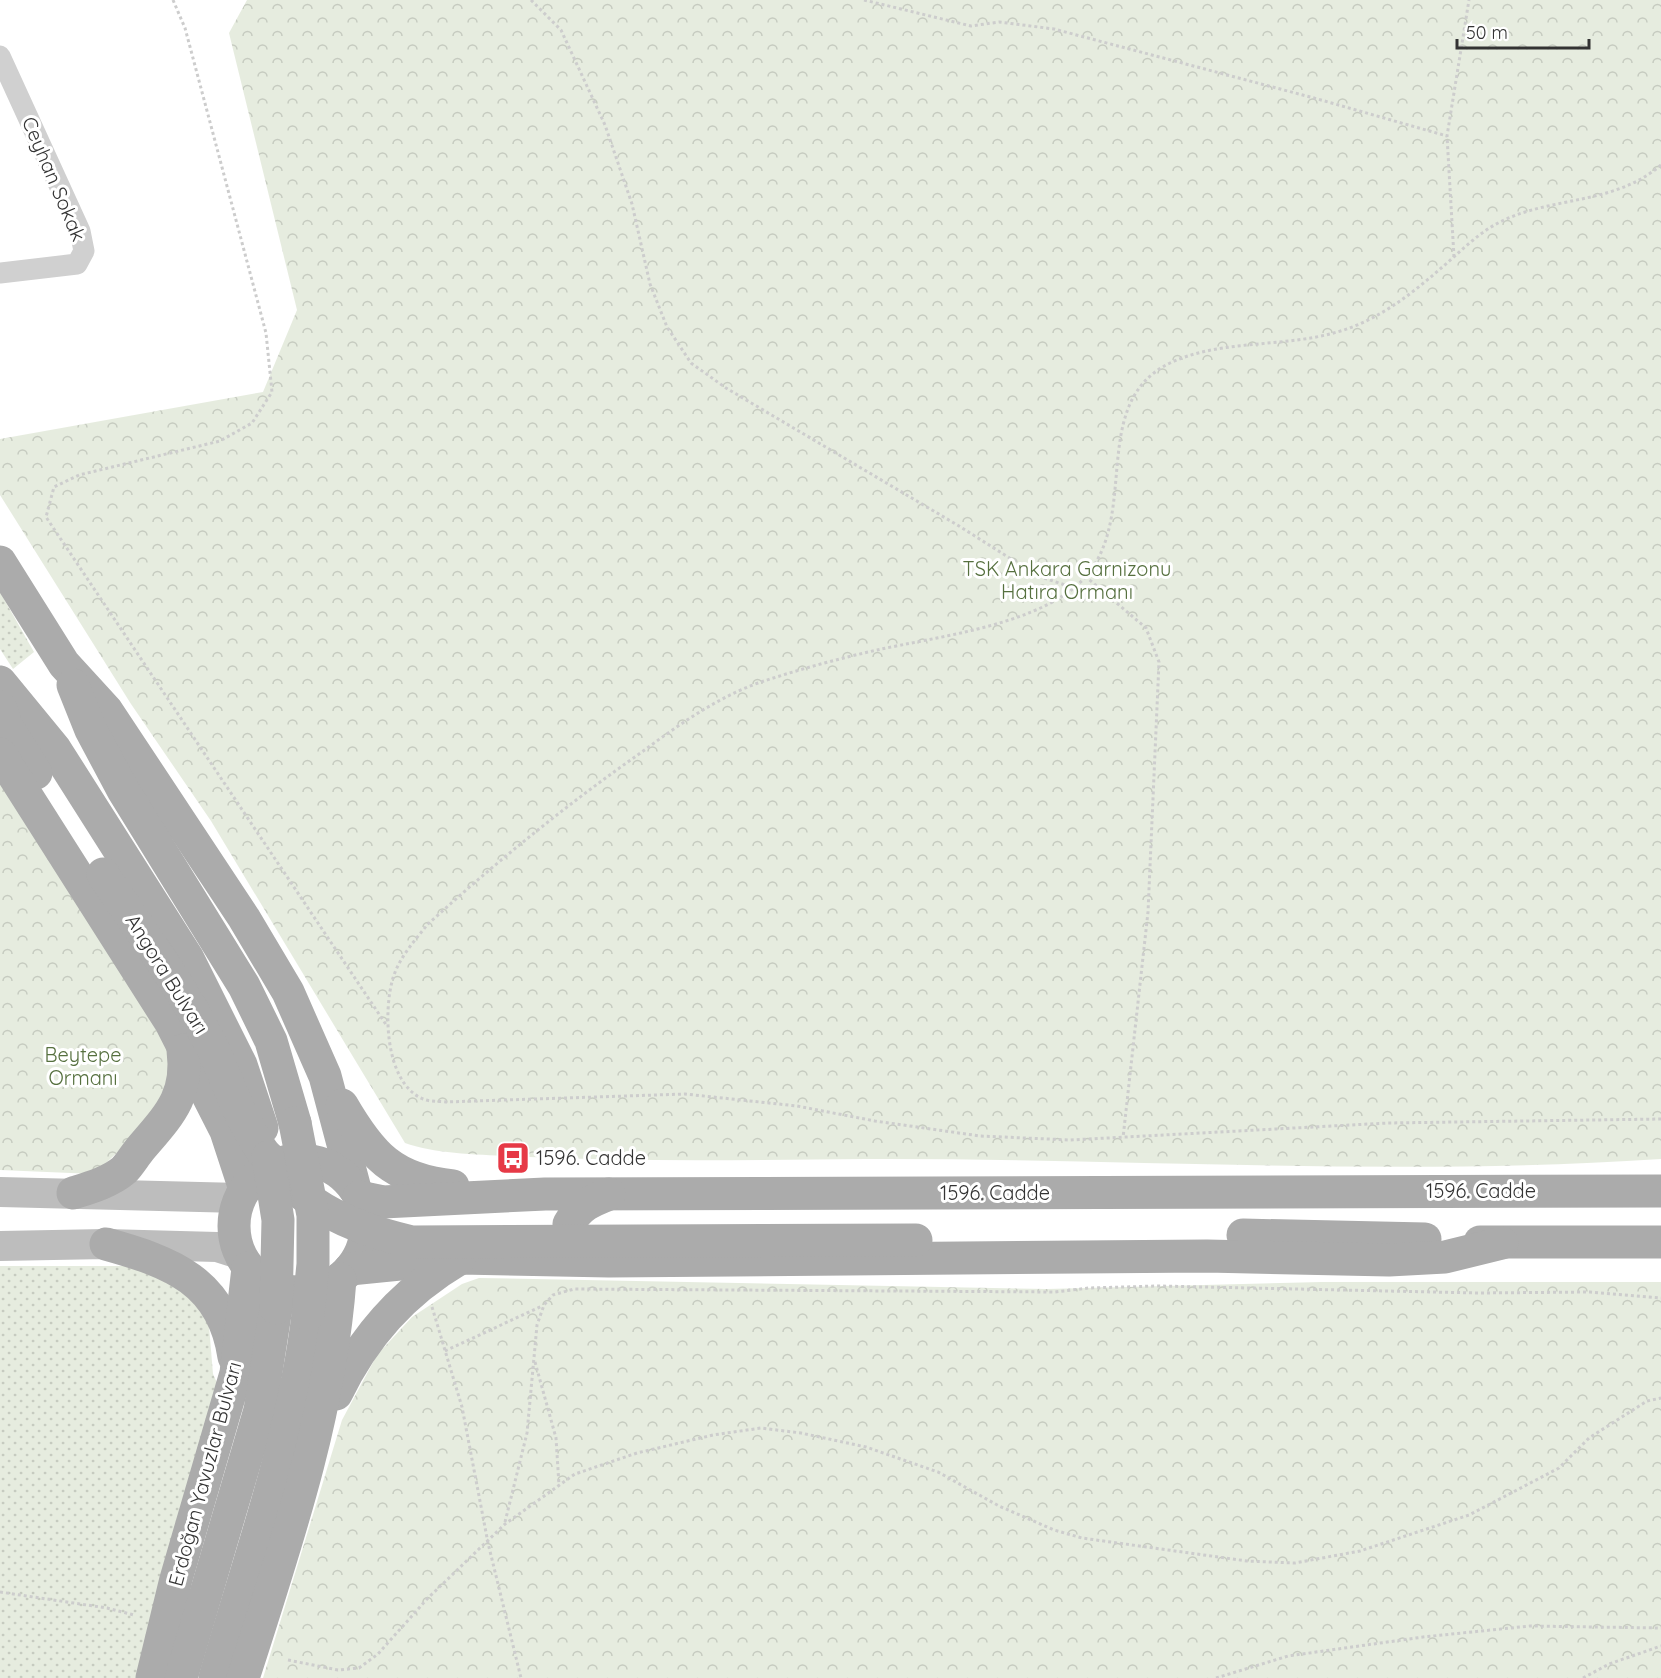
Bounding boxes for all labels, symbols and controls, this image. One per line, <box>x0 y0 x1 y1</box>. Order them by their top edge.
scale bar <box>1457 12 1589 50</box>
text: 50 m <box>1466 21 1508 44</box>
street label: Ceyhan Sokak <box>17 113 92 245</box>
park label: TSK Ankara Garnizonu Hatıra Ormanı <box>963 556 1171 604</box>
street label: Angora Bulvarı <box>121 909 214 1038</box>
park label: Beytepe Ormanı <box>45 1042 121 1090</box>
bus stop icon: 1596. Cadde <box>495 1140 531 1176</box>
place label: 1596. Cadde <box>536 1145 646 1170</box>
street label: 1596. Cadde <box>1426 1178 1536 1203</box>
street label: 1596. Cadde <box>940 1180 1050 1205</box>
street label: Erdoğan Yavuzlar Bulvarı <box>162 1359 247 1589</box>

